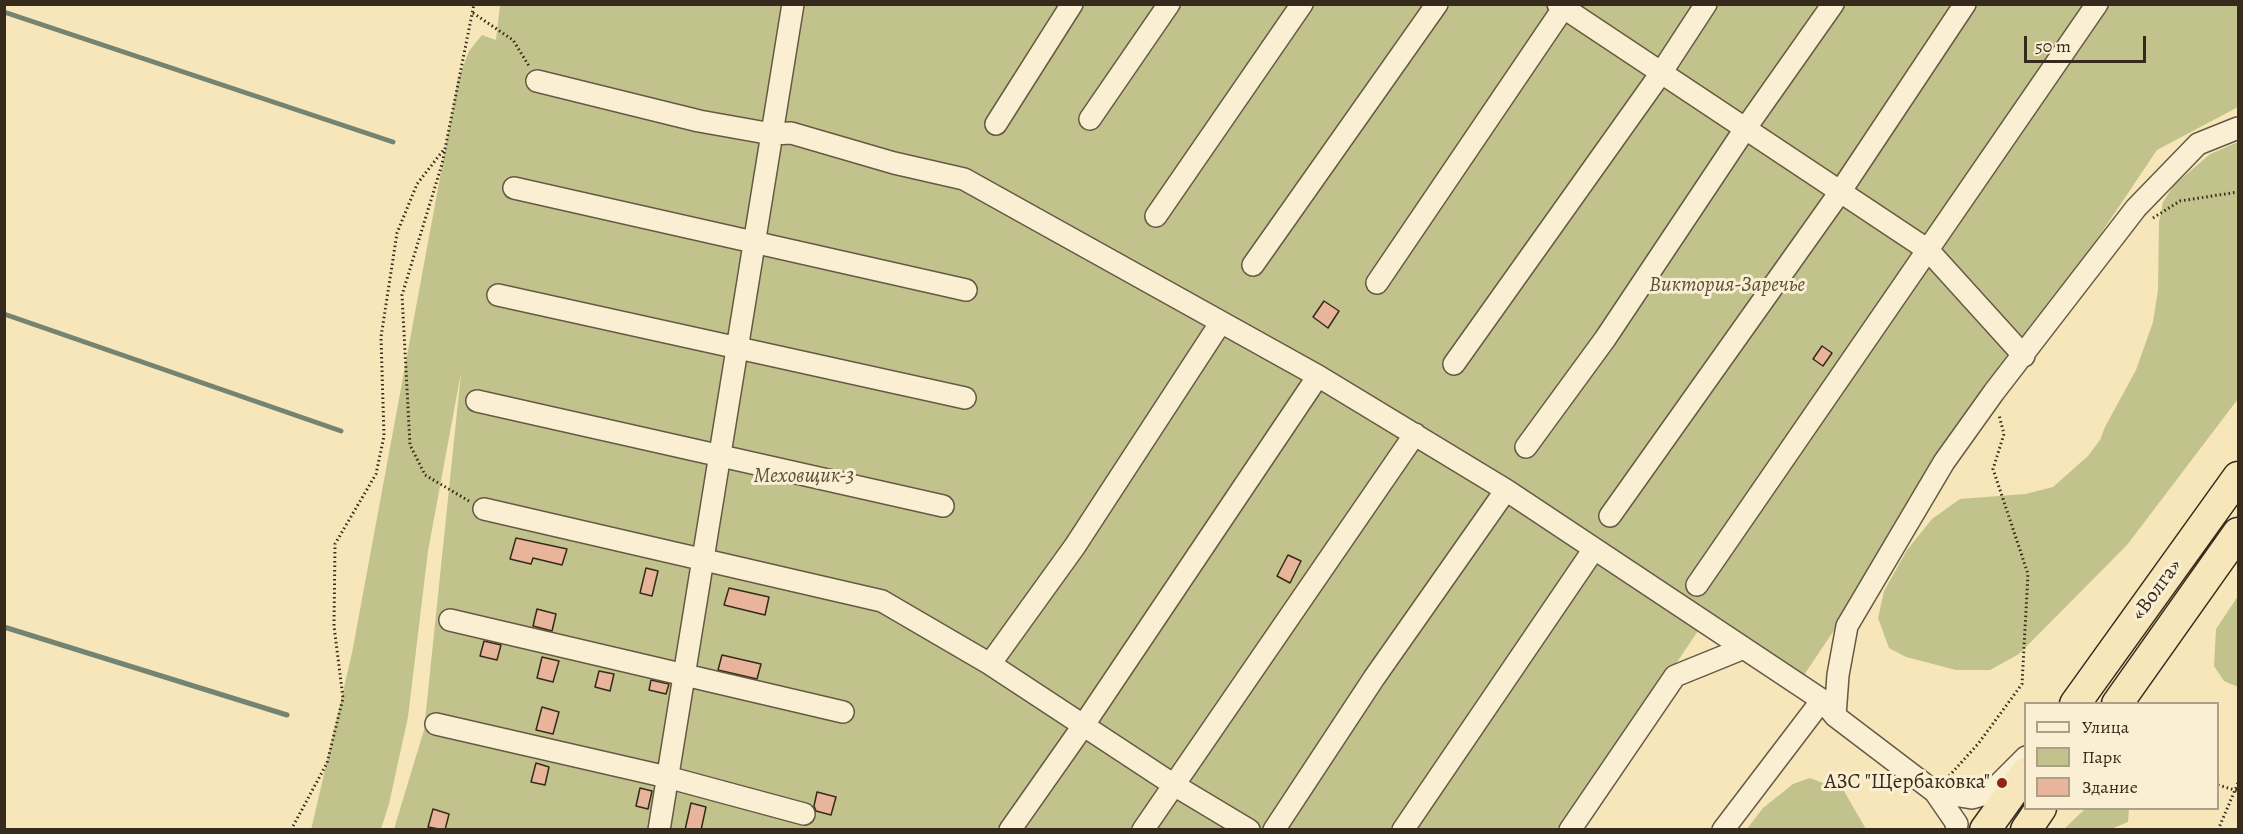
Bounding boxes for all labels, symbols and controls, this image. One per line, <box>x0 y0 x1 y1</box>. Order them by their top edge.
scale bar <box>2027 24 2148 62</box>
text: 50 m <box>2035 34 2071 58</box>
park label: Виктория-Заречье <box>1649 273 1805 299</box>
park label: Меховщик-3 <box>754 464 854 490</box>
street label: «Волга» <box>2126 554 2188 626</box>
legend <box>2024 702 2219 810</box>
text: Улица <box>2082 715 2129 739</box>
text: Парк <box>2082 745 2122 769</box>
place label: АЗС "Щербаковка" <box>1824 770 1990 796</box>
text: Здание <box>2082 775 2138 799</box>
marker: АЗС "Щербаковка" <box>1995 776 2009 790</box>

